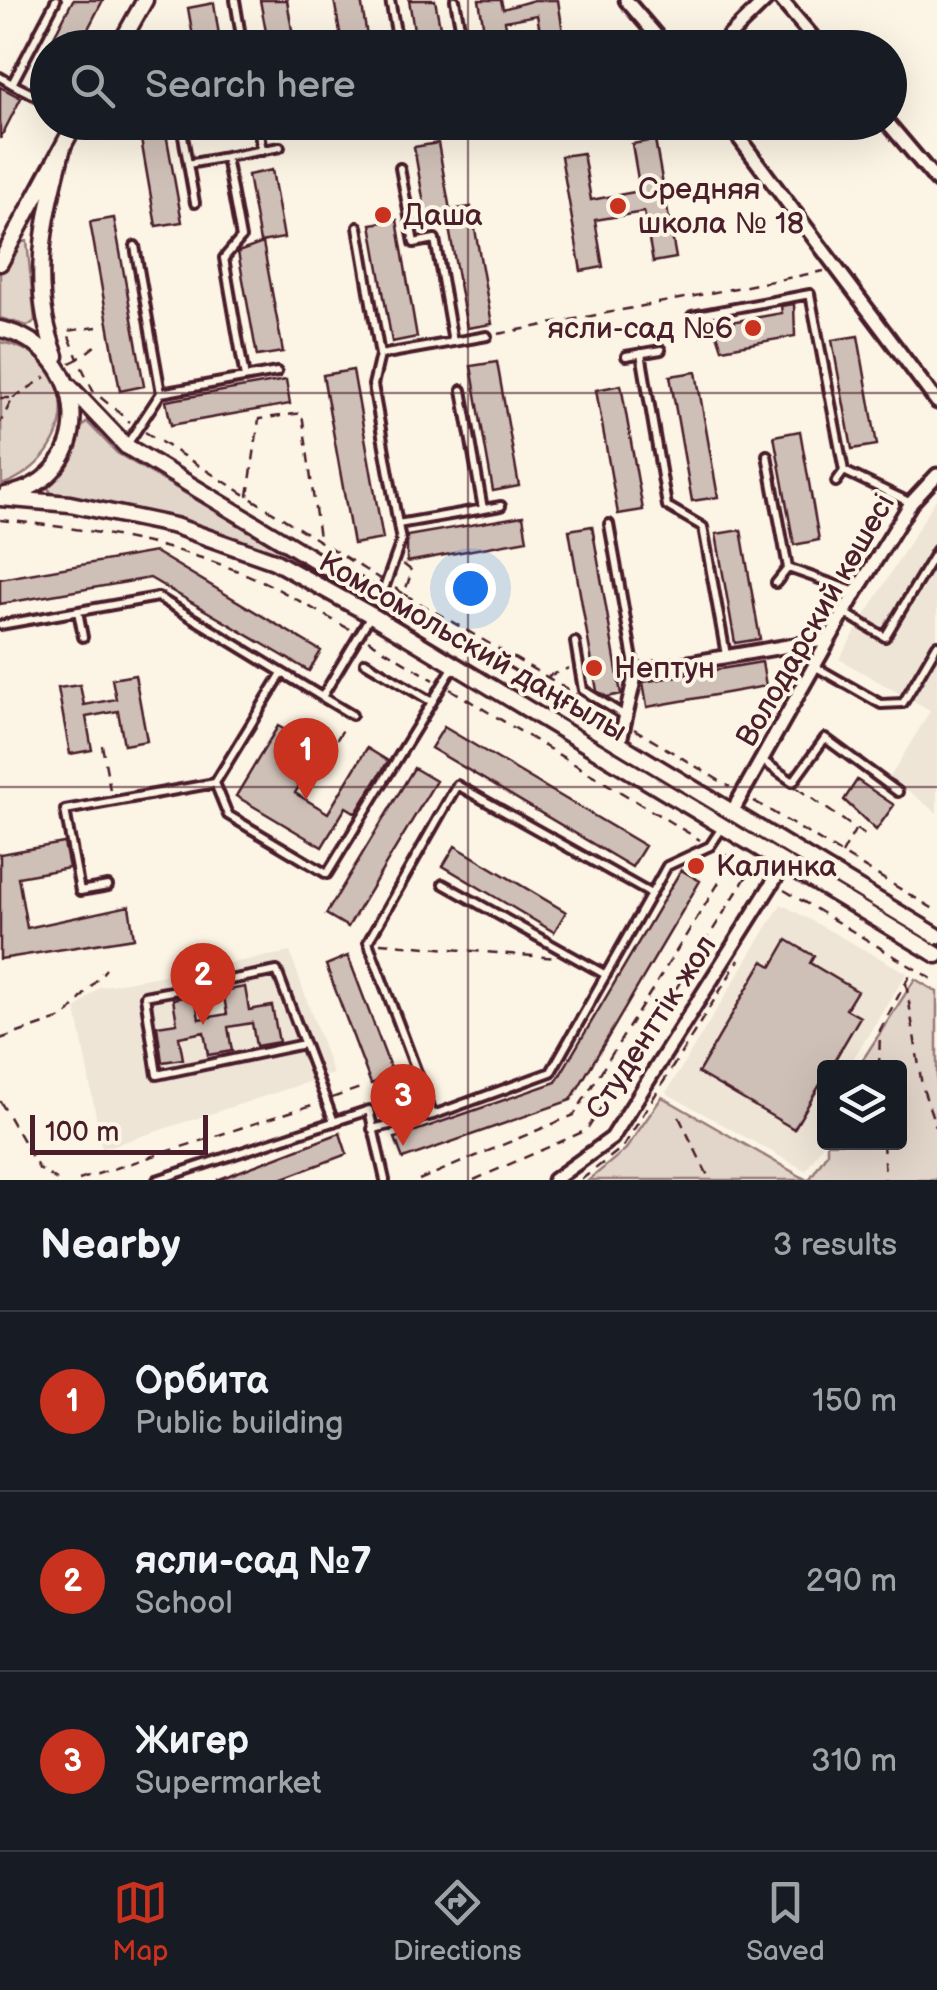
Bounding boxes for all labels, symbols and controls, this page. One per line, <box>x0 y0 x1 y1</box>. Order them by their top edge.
search box <box>30 30 907 140</box>
icon: search <box>65 58 120 113</box>
text: Search here <box>145 63 356 108</box>
place label: Средняя школа № 18 <box>638 172 804 242</box>
marker: Средняя школа № 18 <box>607 195 629 217</box>
place label: Даша <box>403 198 483 234</box>
marker: Даша <box>372 204 394 226</box>
place label: ясли-сад №6 <box>548 311 733 347</box>
marker: ясли-сад №6 <box>742 317 764 339</box>
street label: Володарский көшесі <box>729 488 903 753</box>
street label: Комсомольский даңғылы <box>312 544 633 750</box>
your location <box>445 563 496 614</box>
place label: Нептун <box>614 651 715 687</box>
marker: Нептун <box>583 657 605 679</box>
pin: 1 <box>274 718 338 800</box>
place label: Калинка <box>716 849 837 885</box>
marker: Калинка <box>685 855 707 877</box>
street label: Студенттік жол <box>579 929 725 1126</box>
pin: 2 <box>170 942 236 1025</box>
map controls <box>817 1060 907 1150</box>
button: layers <box>817 1060 907 1150</box>
pin: 3 <box>370 1064 436 1146</box>
scale bar <box>30 1110 208 1154</box>
text: 100 m <box>45 1116 119 1149</box>
text: Nearby <box>40 1220 180 1271</box>
text: 3 results <box>773 1226 897 1265</box>
text: Орбита <box>135 1359 268 1404</box>
text: 1 <box>66 1382 79 1421</box>
text: 150 m <box>812 1382 897 1421</box>
text: Public building <box>135 1404 344 1443</box>
text: ясли-сад №7 <box>135 1539 372 1584</box>
text: 2 <box>63 1562 82 1601</box>
text: 290 m <box>806 1562 897 1601</box>
text: School <box>135 1584 233 1623</box>
text: Жигер <box>135 1719 249 1764</box>
text: 3 <box>63 1742 82 1781</box>
text: 310 m <box>811 1742 897 1781</box>
text: Supermarket <box>135 1764 321 1803</box>
tab: Map <box>112 1875 169 1968</box>
tab: Directions <box>393 1875 522 1968</box>
tab: Saved <box>746 1875 825 1968</box>

